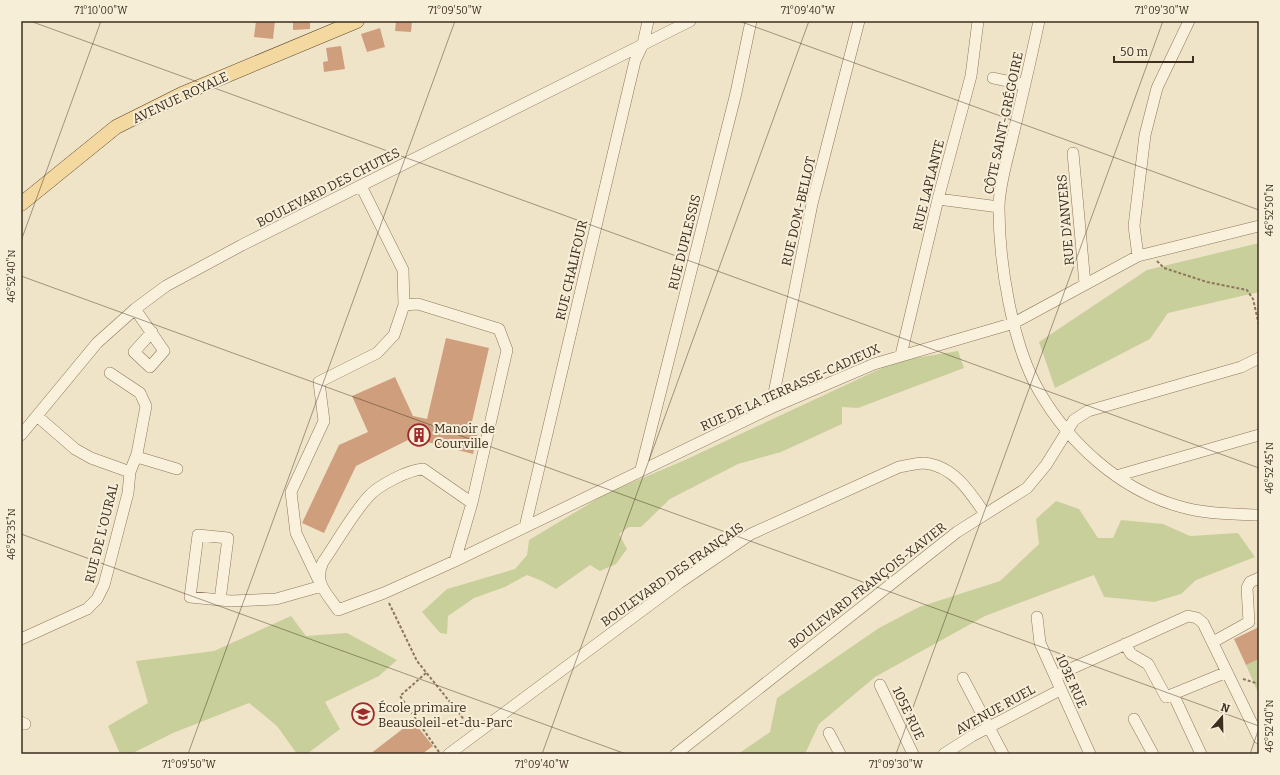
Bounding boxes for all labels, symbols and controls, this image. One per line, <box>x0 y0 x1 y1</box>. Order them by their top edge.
text: 71°10'00"W <box>75 5 128 17</box>
text: 71°09'50"W <box>428 5 483 17</box>
text: 71°09'40"W <box>781 5 836 17</box>
text: 71°09'30"W <box>1135 5 1190 17</box>
scale bar <box>1114 38 1193 64</box>
text: 50 m <box>1120 45 1149 59</box>
street label: CÔTE SAINT-GRÉGOIRE <box>981 50 1026 196</box>
street label: AVENUE ROYALE <box>130 69 231 126</box>
street label: RUE LAPLANTE <box>910 138 947 232</box>
street label: BOULEVARD DES CHUTES <box>254 145 402 230</box>
street label: RUE DOM-BELLOT <box>779 154 818 267</box>
street label: RUE D'ANVERS <box>1054 174 1077 266</box>
text: 46°52'50"N <box>1264 184 1276 236</box>
street label: RUE DUPLESSIS <box>665 193 704 291</box>
street label: RUE CHALIFOUR <box>553 218 590 322</box>
text: 46°52'40"N <box>6 250 18 302</box>
street label: RUE DE LA TERRASSE-CADIEUX <box>698 341 882 434</box>
place label: Manoir de Courville <box>434 421 495 451</box>
building icon: Manoir de Courville <box>406 422 432 448</box>
text: 46°52'45"N <box>1264 442 1276 494</box>
street label: RUE DE L'OURAL <box>82 482 121 585</box>
text: 46°52'35"N <box>6 508 18 560</box>
street label: BOULEVARD DES FRANÇAIS <box>598 519 746 629</box>
street label: BOULEVARD FRANÇOIS-XAVIER <box>786 519 949 651</box>
street label: 103E RUE <box>1053 652 1090 710</box>
street label: AVENUE RUEL <box>953 681 1038 737</box>
street label: 105E RUE <box>890 684 927 742</box>
north arrow <box>1202 697 1242 737</box>
place label: École primaire Beausoleil-et-du-Parc <box>378 700 513 730</box>
text: 46°52'40"N <box>1264 700 1276 752</box>
school or university icon: École primaire Beausoleil-et-du-Parc <box>350 701 376 727</box>
text: N <box>1219 701 1232 716</box>
text: 71°09'50"W <box>162 759 217 771</box>
text: 71°09'40"W <box>515 759 570 771</box>
text: 71°09'30"W <box>869 759 924 771</box>

